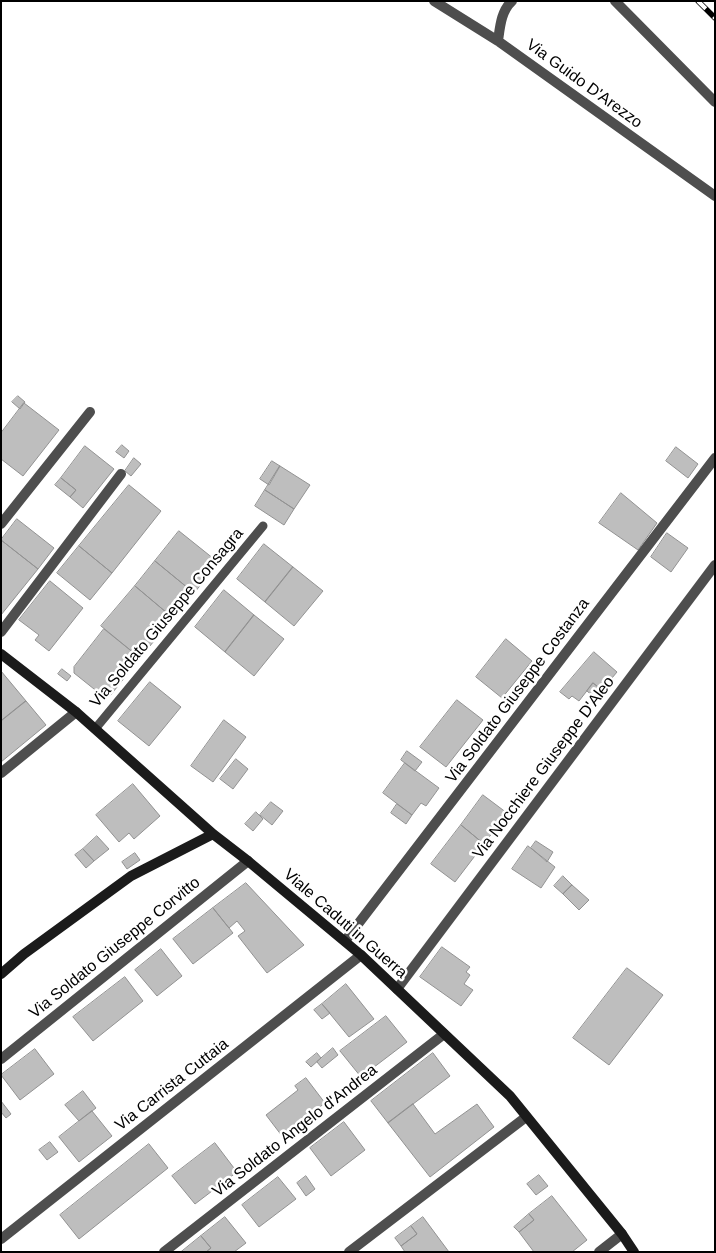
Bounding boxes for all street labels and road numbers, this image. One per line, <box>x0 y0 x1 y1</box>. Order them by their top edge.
street label: Via Guido D'Arezzo <box>522 35 646 133</box>
street label: Via Soldato Giuseppe Consagra <box>86 524 248 712</box>
street label: Via Soldato Giuseppe Costanza <box>442 595 594 787</box>
street label: Via Nocchiere Giuseppe D'Aleo <box>469 673 619 863</box>
street label: Viale Caduti in Guerra <box>279 865 411 983</box>
street label: Via Soldato Giuseppe Corvitto <box>26 873 204 1023</box>
street label: Via Carrista Cuttaia <box>112 1035 232 1135</box>
street label: Via Soldato Angelo d'Andrea <box>209 1061 381 1201</box>

